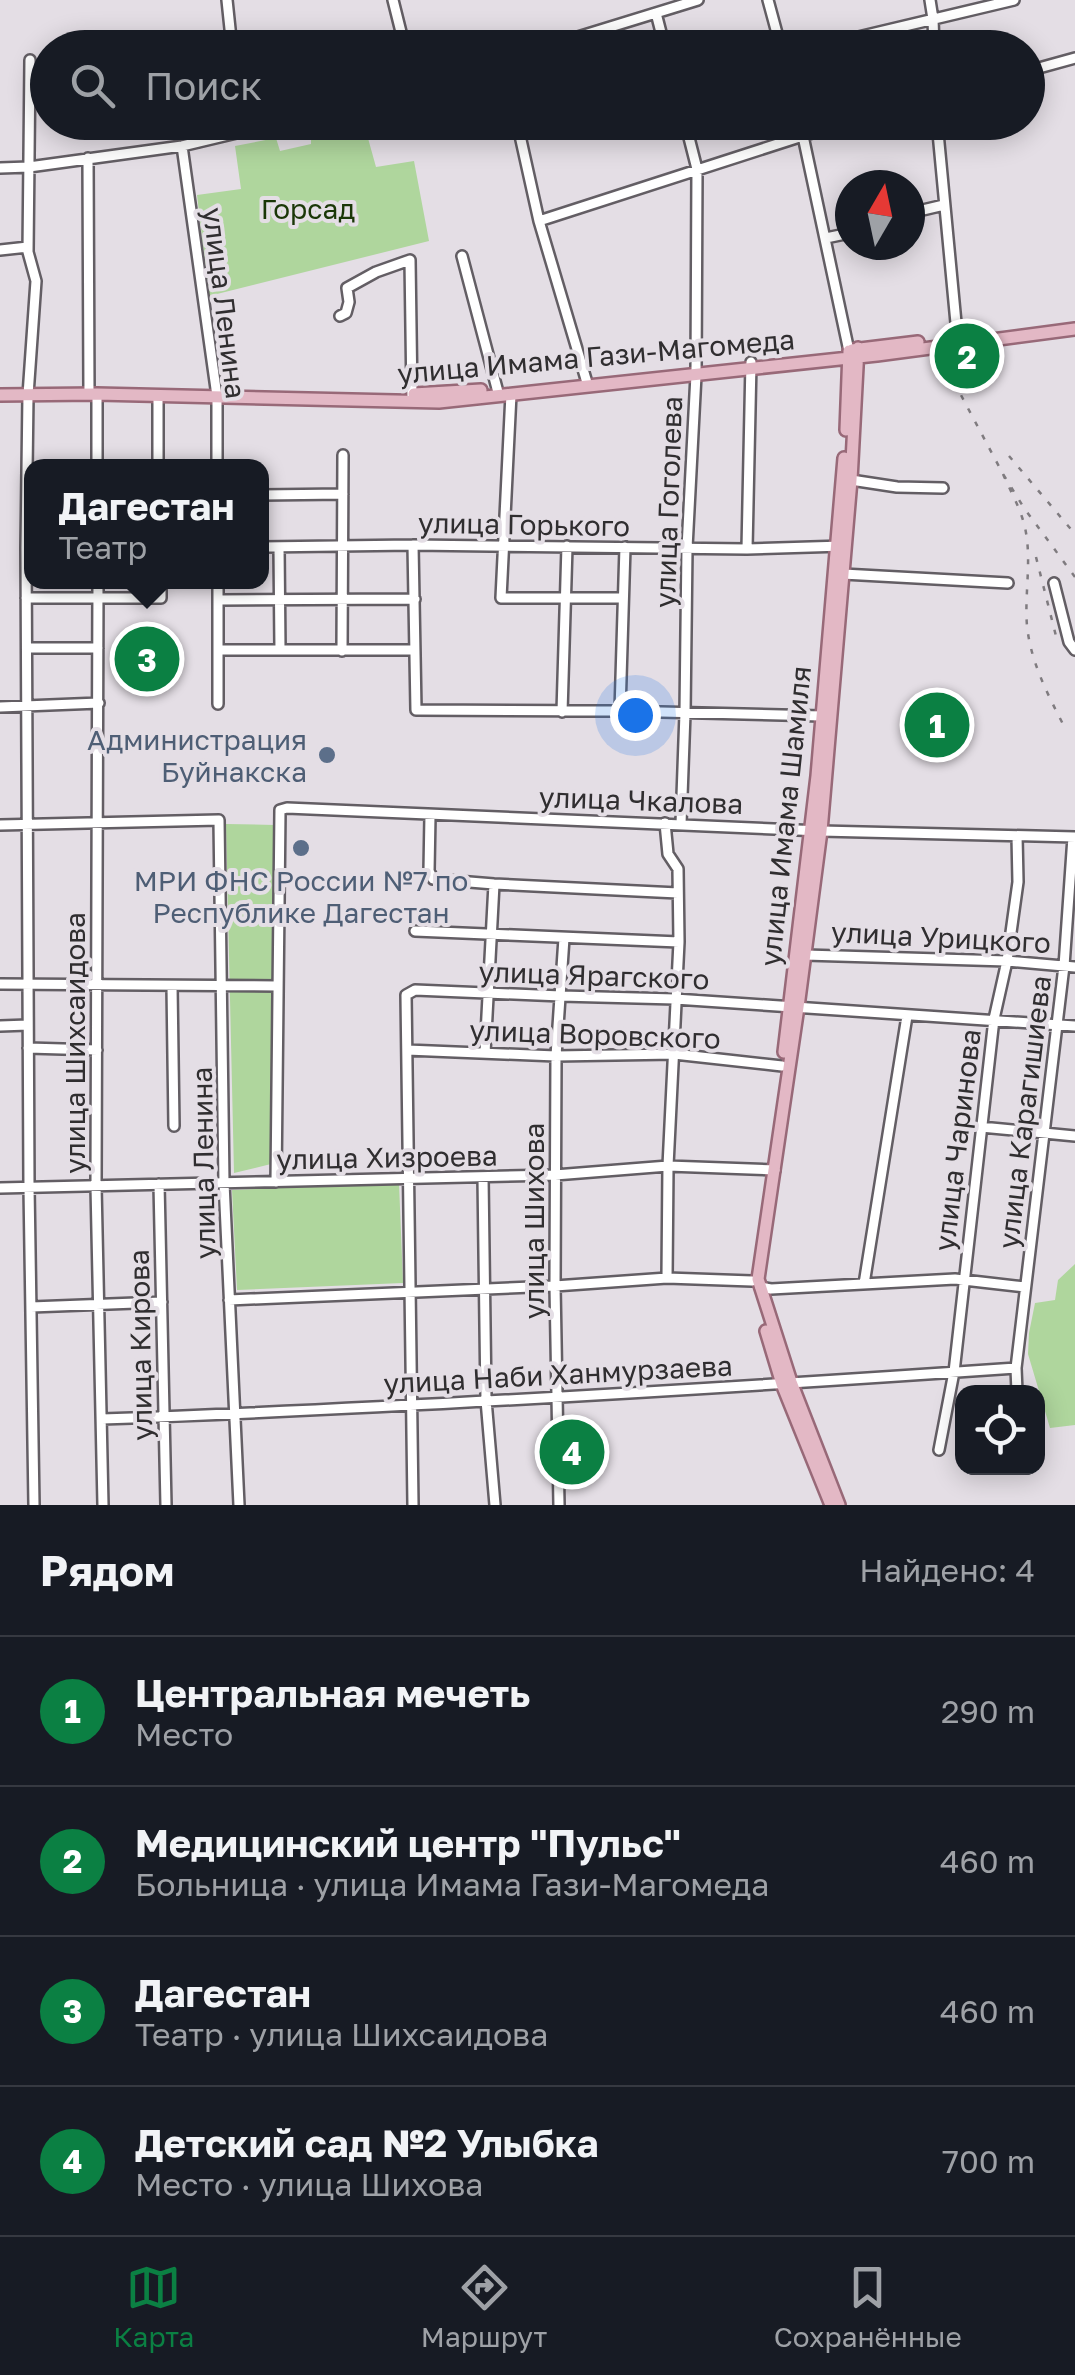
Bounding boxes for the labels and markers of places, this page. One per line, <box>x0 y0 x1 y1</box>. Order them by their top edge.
pin: 2 <box>934 318 1000 394</box>
pin: 3 <box>114 622 180 696</box>
pin: 1 <box>904 688 970 762</box>
place label: Администрация Буйнакска <box>87 723 307 788</box>
marker: Администрация Буйнакска <box>316 744 338 766</box>
marker: МРИ ФНС России №7 по Республике Дагестан <box>290 837 312 859</box>
place label: МРИ ФНС России №7 по Республике Дагестан <box>134 864 468 929</box>
pin: 4 <box>540 1414 604 1490</box>

